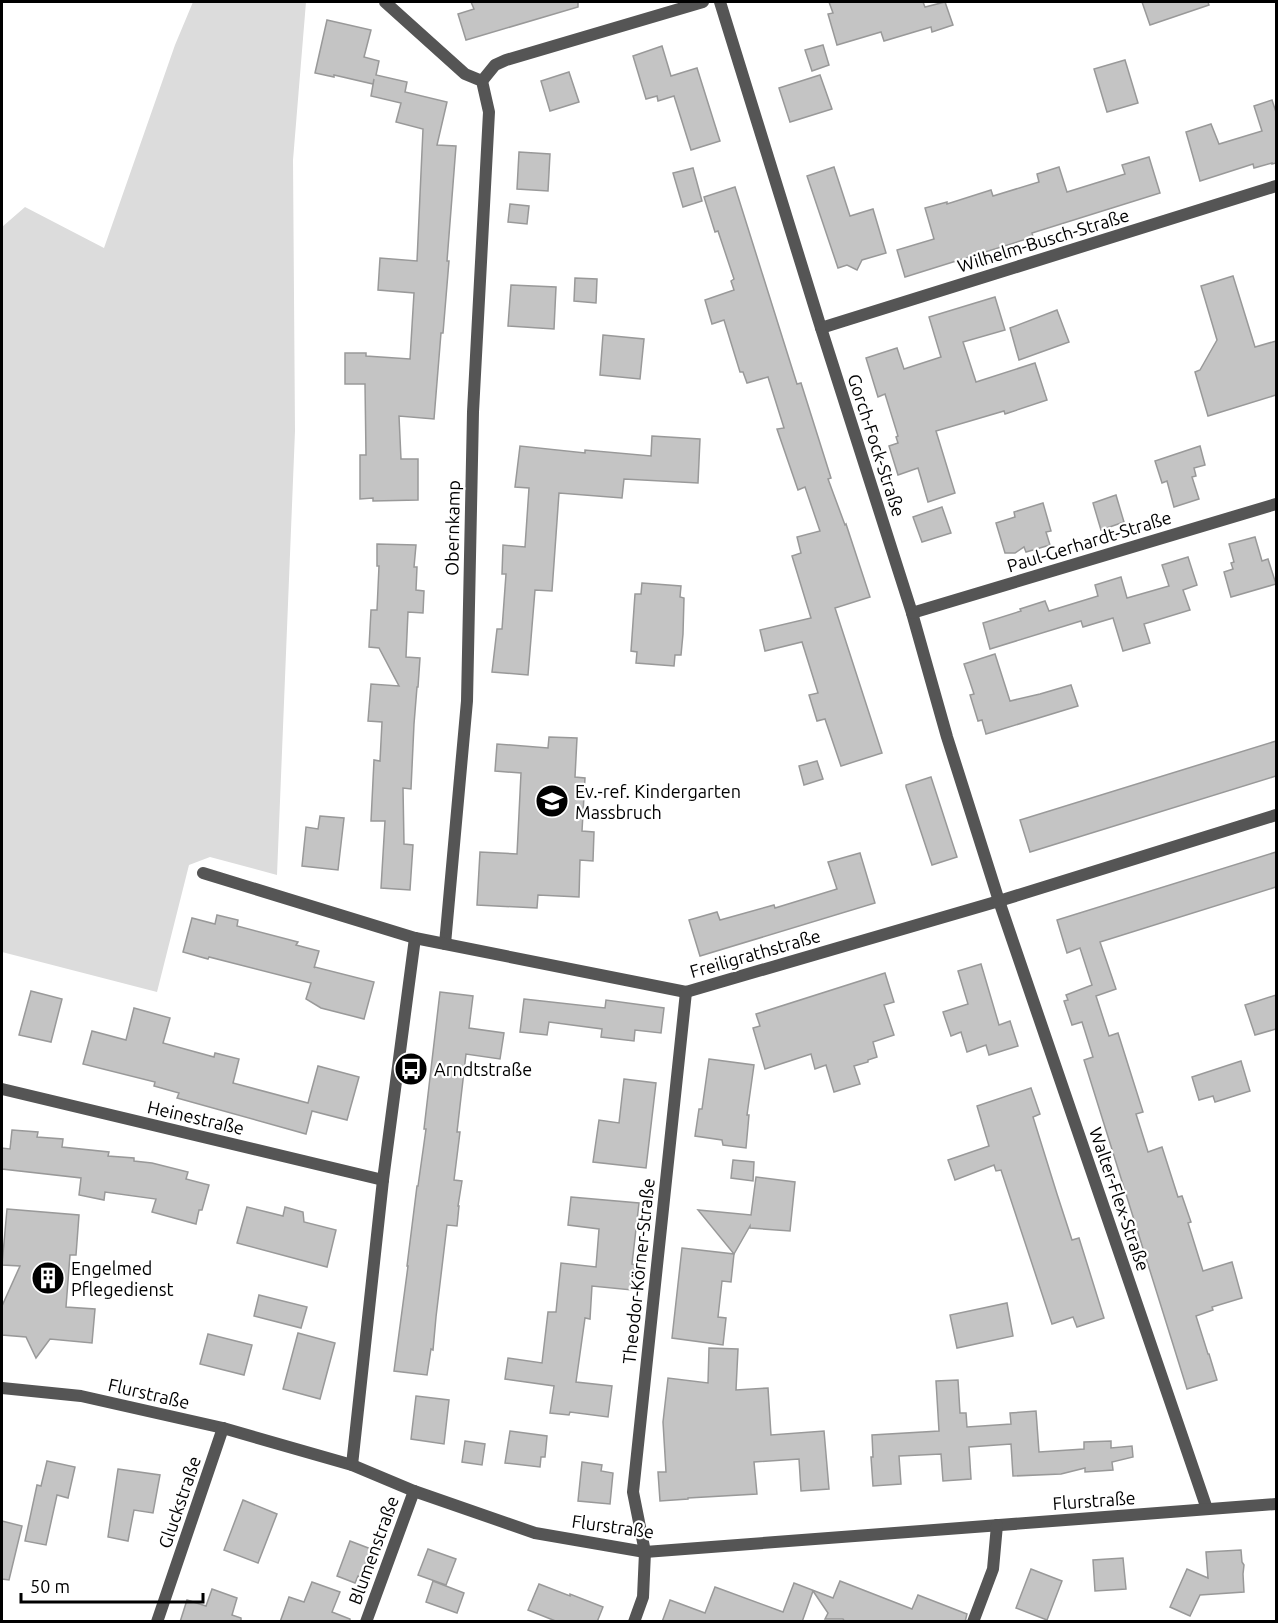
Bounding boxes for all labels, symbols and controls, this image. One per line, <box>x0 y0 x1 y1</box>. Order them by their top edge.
street label: Wilhelm-Busch-Straße <box>955 204 1131 276</box>
street label: Gorch-Fock-Straße <box>845 371 909 519</box>
street label: Obernkamp <box>441 480 463 576</box>
street label: Paul-Gerhardt-Straße <box>1004 506 1174 576</box>
place label: Ev.-ref. Kindergarten Massbruch <box>575 781 741 822</box>
school or university icon: Ev.-ref. Kindergarten Massbruch <box>534 783 570 819</box>
street label: Freiligrathstraße <box>687 925 823 981</box>
bus stop icon: Arndtstraße <box>393 1051 429 1087</box>
place label: Arndtstraße <box>434 1059 532 1079</box>
street label: Heinestraße <box>146 1096 246 1138</box>
street label: Walter-Flex-Straße <box>1086 1125 1154 1273</box>
street label: Theodor-Körner-Straße <box>618 1177 658 1365</box>
place label: Engelmed Pflegedienst <box>71 1258 174 1299</box>
building icon: Engelmed Pflegedienst <box>30 1260 66 1296</box>
street label: Flurstraße <box>106 1374 192 1412</box>
street label: Gluckstraße <box>154 1453 204 1551</box>
street label: Flurstraße <box>1052 1487 1136 1513</box>
street label: Blumenstraße <box>344 1493 402 1607</box>
street label: Flurstraße <box>571 1510 655 1542</box>
scale bar <box>21 1566 202 1604</box>
text: 50 m <box>30 1576 70 1596</box>

